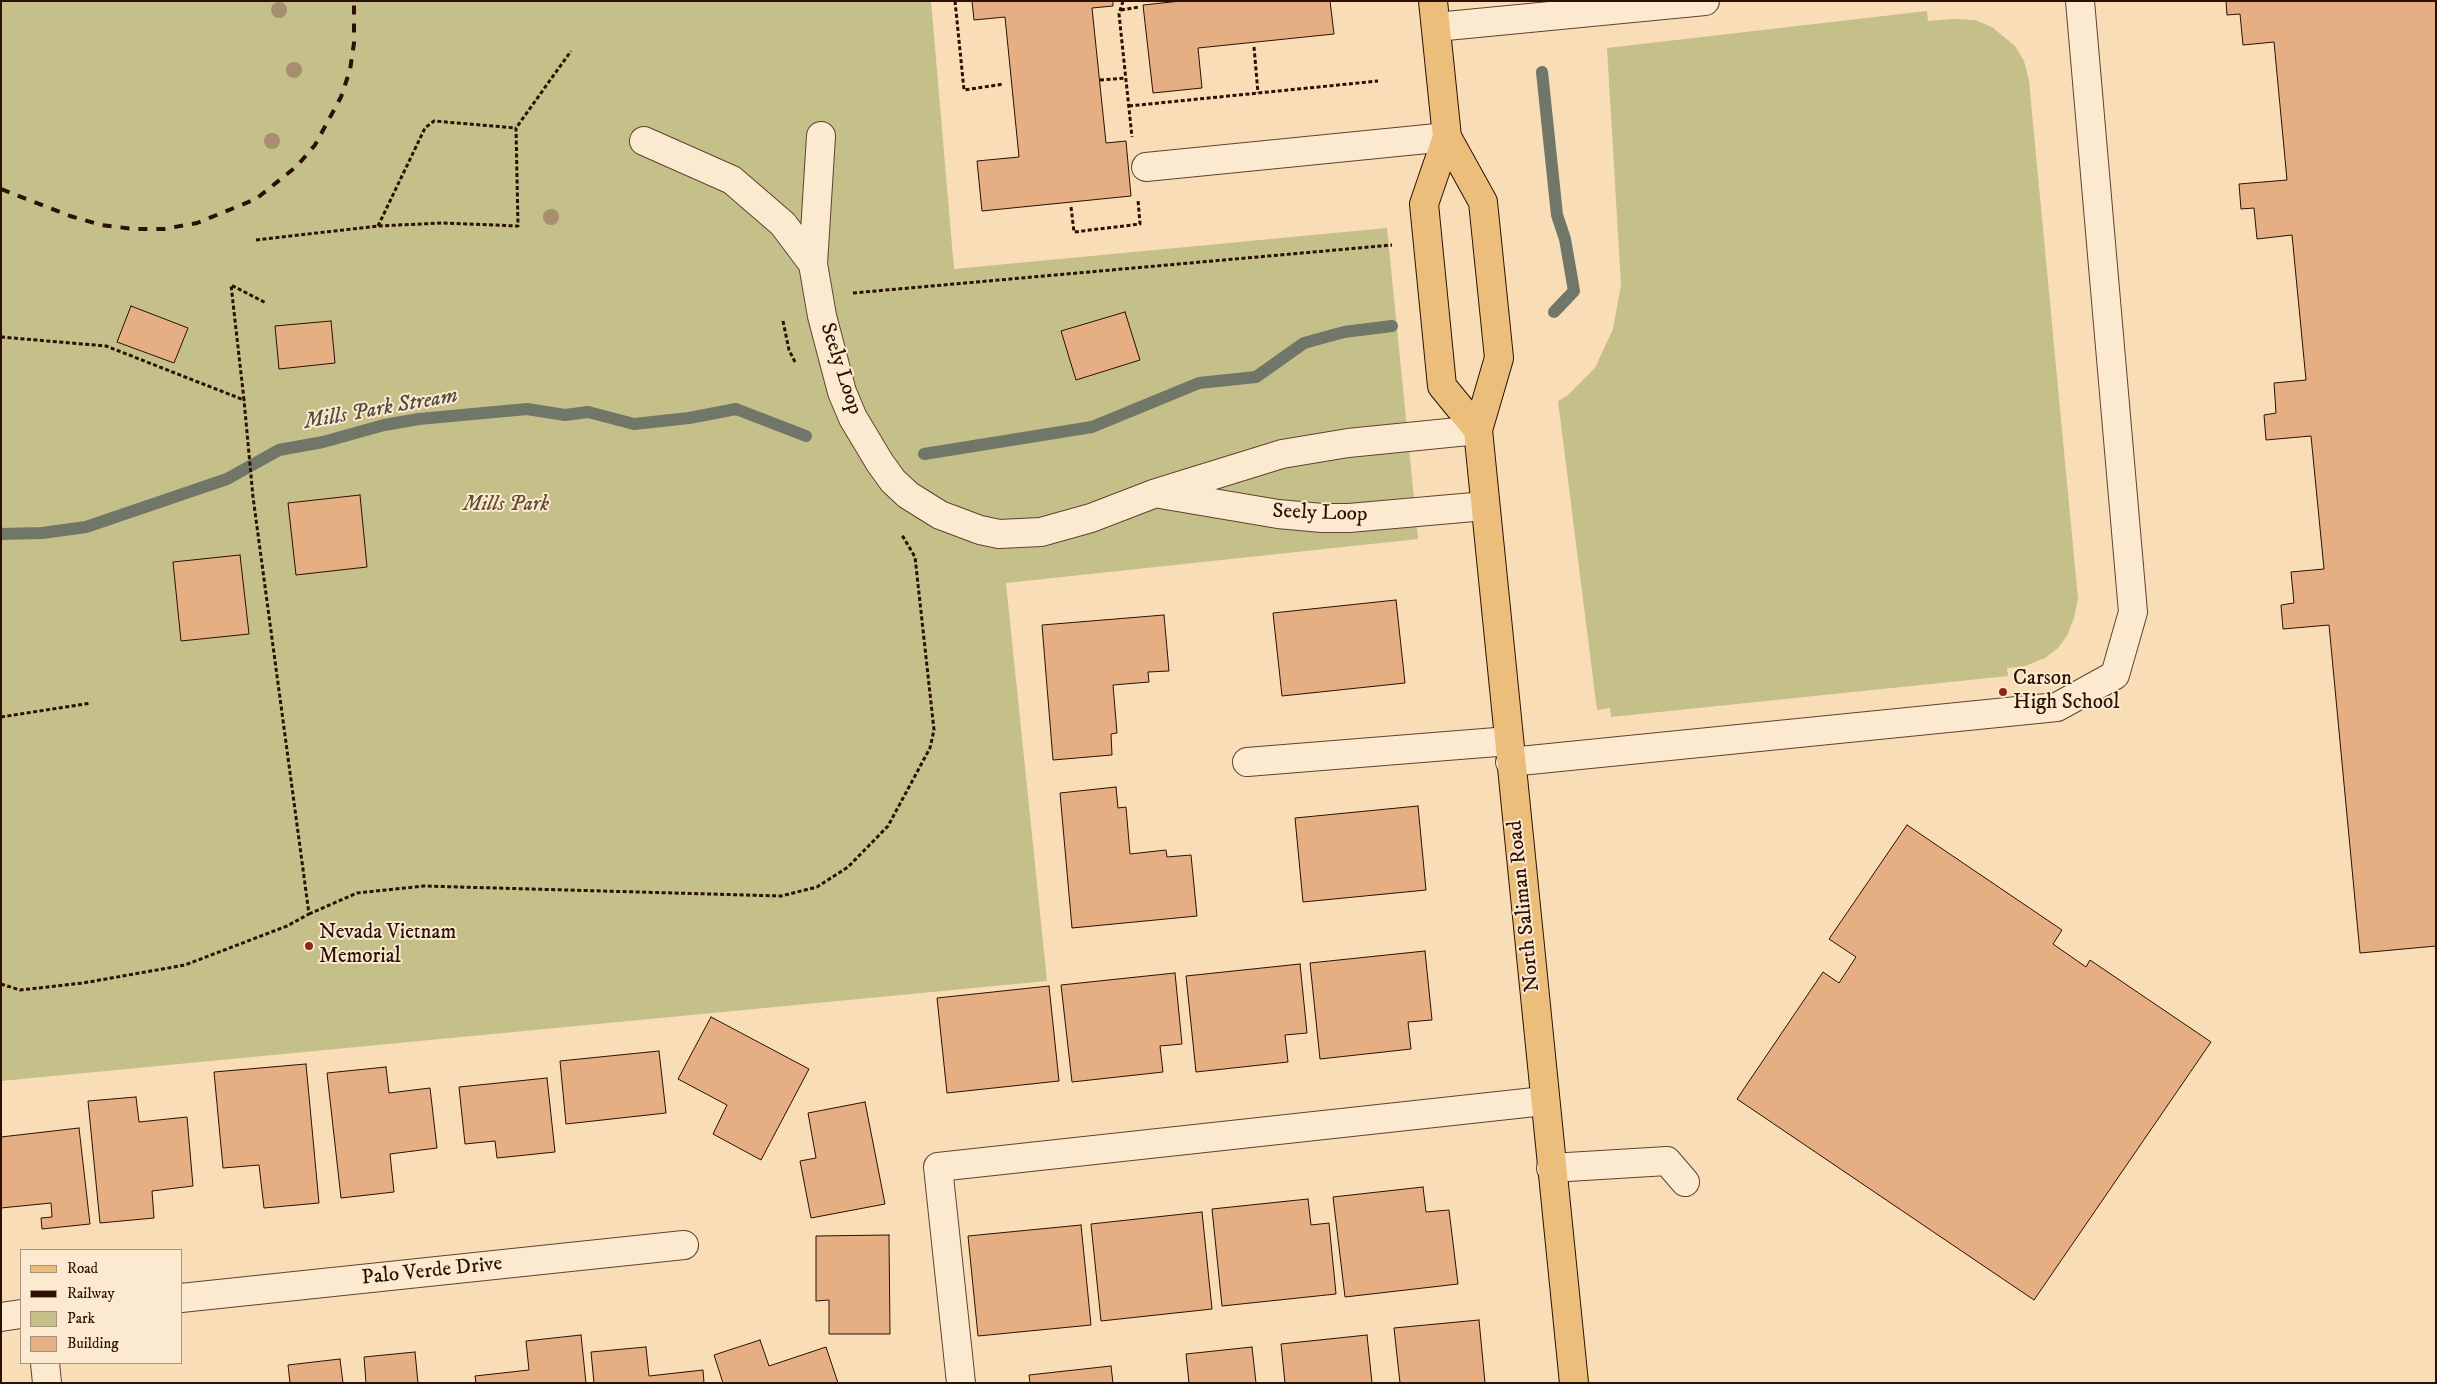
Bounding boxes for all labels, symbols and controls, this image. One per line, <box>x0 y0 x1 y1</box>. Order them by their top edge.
street label: Seely Loop <box>813 320 867 418</box>
water label: Mills Park Stream <box>302 383 460 437</box>
park label: Mills Park <box>463 493 549 519</box>
street label: Seely Loop <box>1272 500 1368 528</box>
place label: Carson High School <box>2013 667 2119 717</box>
marker: Carson High School <box>1997 686 2009 698</box>
street label: North Saliman Road <box>1503 819 1547 993</box>
place label: Nevada Vietnam Memorial <box>319 921 456 971</box>
marker: Nevada Vietnam Memorial <box>303 940 315 952</box>
legend <box>20 1249 182 1364</box>
street label: Palo Verde Drive <box>361 1252 503 1292</box>
text: Road <box>67 1259 98 1278</box>
text: Railway <box>67 1284 115 1303</box>
text: Park <box>67 1309 95 1328</box>
text: Building <box>67 1334 119 1353</box>

